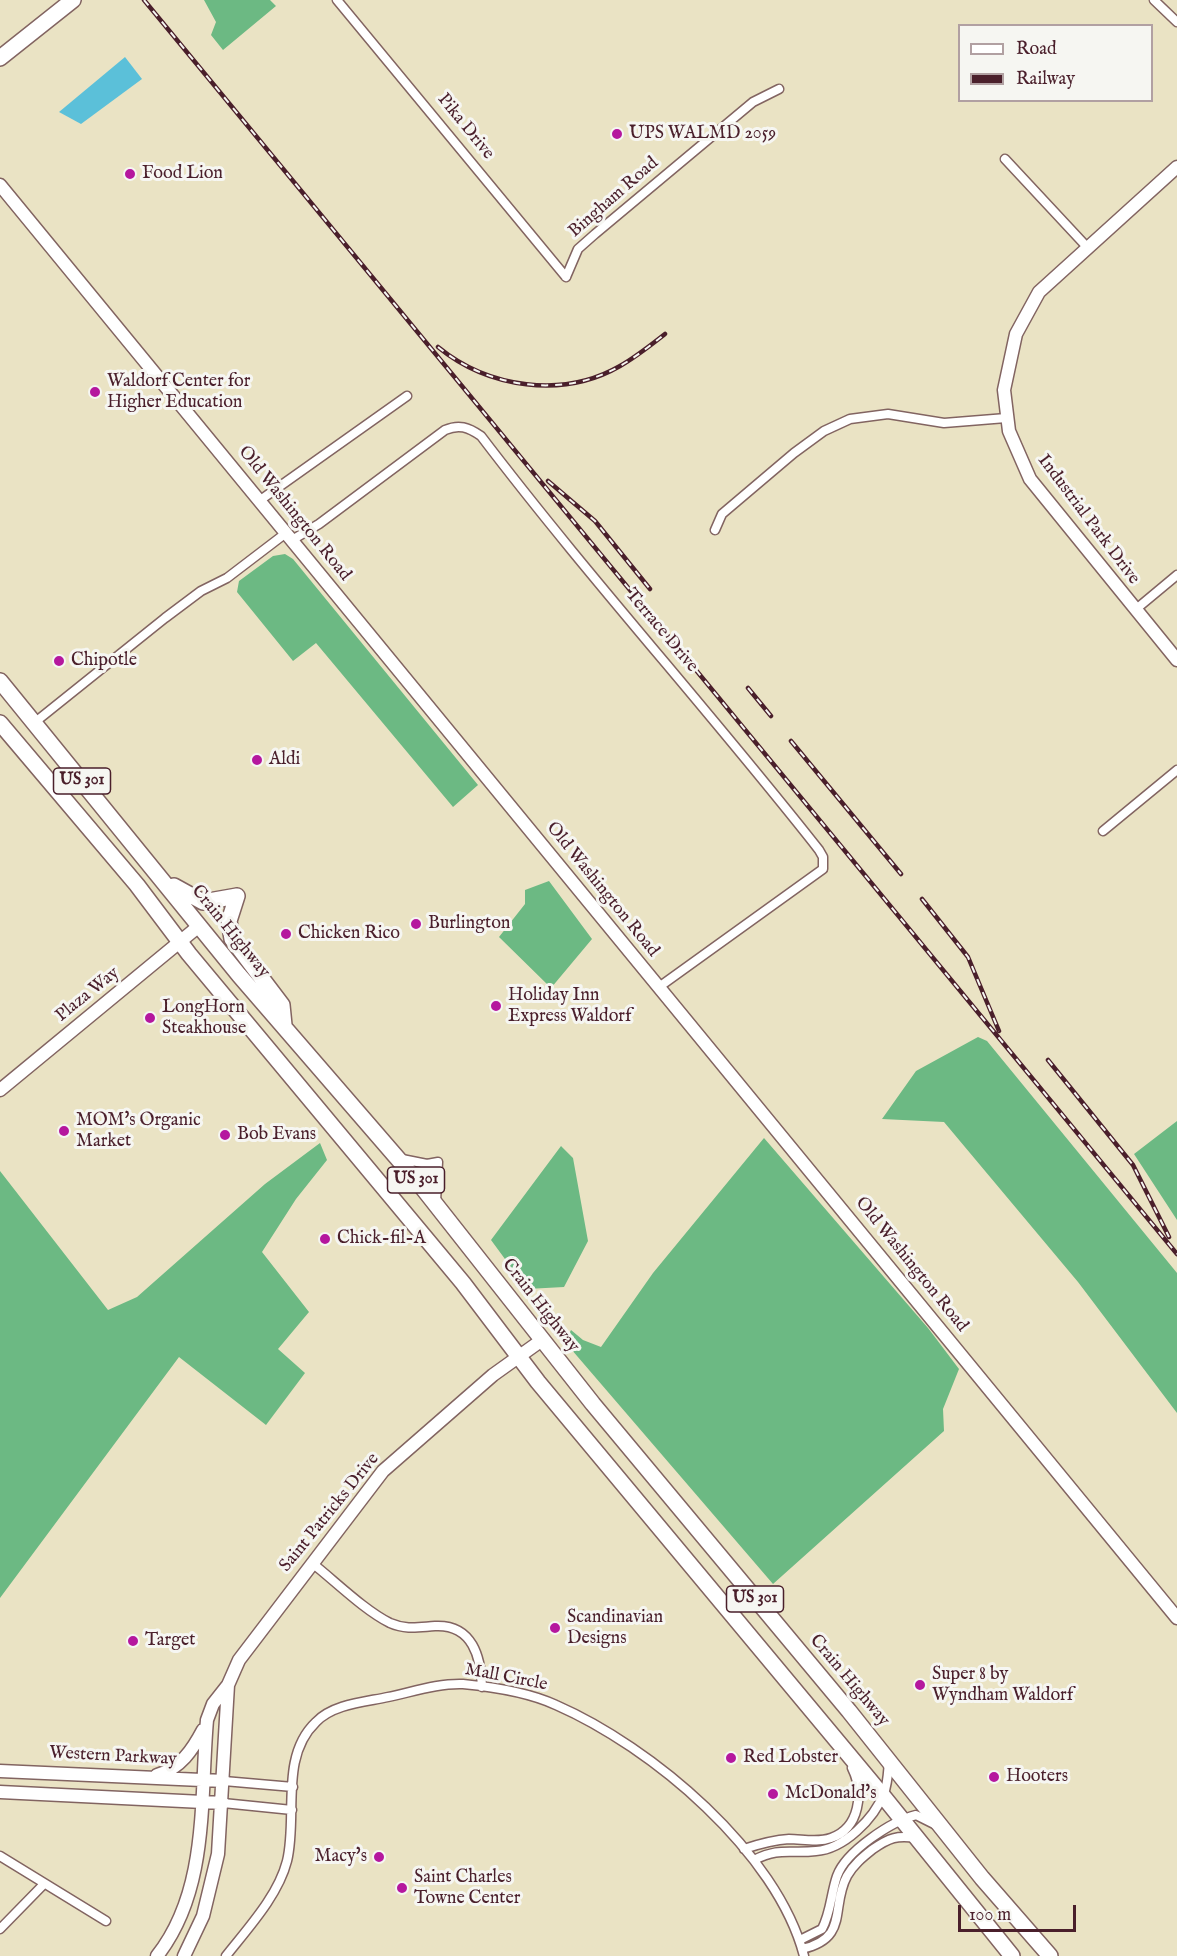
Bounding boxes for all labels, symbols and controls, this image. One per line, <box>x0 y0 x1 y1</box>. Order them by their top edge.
legend <box>958 24 1153 102</box>
text: Road <box>1016 38 1057 61</box>
text: Railway <box>1016 68 1075 91</box>
street label: Pika Drive <box>432 90 498 164</box>
place label: UPS WALMD 2059 <box>629 123 776 145</box>
marker: UPS WALMD 2059 <box>610 127 624 141</box>
street label: Bingham Road <box>565 153 663 243</box>
place label: Food Lion <box>142 163 223 185</box>
marker: Food Lion <box>123 167 137 181</box>
place label: Waldorf Center for Higher Education <box>107 371 250 413</box>
marker: Waldorf Center for Higher Education <box>88 385 102 399</box>
street label: Old Washington Road <box>233 442 355 586</box>
street label: Industrial Park Drive <box>1032 451 1144 589</box>
street label: Terrace Drive <box>620 585 702 677</box>
place label: Chipotle <box>71 650 137 672</box>
marker: Chipotle <box>52 654 66 668</box>
place label: Aldi <box>269 749 300 771</box>
marker: Aldi <box>250 753 264 767</box>
road number: US 301 <box>54 768 110 794</box>
street label: Old Washington Road <box>541 818 663 962</box>
street label: Crain Highway <box>186 881 274 983</box>
place label: Burlington <box>428 913 510 935</box>
marker: Burlington <box>409 917 423 931</box>
place label: Chicken Rico <box>298 923 400 945</box>
marker: Chicken Rico <box>279 927 293 941</box>
street label: Plaza Way <box>52 963 124 1027</box>
place label: Holiday Inn Express Waldorf <box>508 985 631 1028</box>
place label: LongHorn Steakhouse <box>162 997 246 1040</box>
marker: Holiday Inn Express Waldorf <box>489 999 503 1013</box>
marker: LongHorn Steakhouse <box>143 1011 157 1025</box>
place label: MOM's Organic Market <box>76 1110 201 1152</box>
marker: MOM's Organic Market <box>57 1124 71 1138</box>
place label: Bob Evans <box>237 1124 316 1146</box>
marker: Bob Evans <box>218 1128 232 1142</box>
road number: US 301 <box>388 1167 444 1193</box>
street label: Old Washington Road <box>850 1193 972 1337</box>
place label: Chick-fil-A <box>337 1228 426 1250</box>
marker: Chick-fil-A <box>318 1232 332 1246</box>
street label: Crain Highway <box>497 1255 583 1357</box>
street label: Saint Patricks Drive <box>275 1449 385 1577</box>
road number: US 301 <box>726 1586 783 1612</box>
place label: Scandinavian Designs <box>567 1607 663 1650</box>
marker: Scandinavian Designs <box>548 1621 562 1635</box>
place label: Target <box>145 1630 195 1652</box>
street label: Crain Highway <box>804 1631 894 1731</box>
marker: Target <box>126 1634 140 1648</box>
street label: Mall Circle <box>463 1659 549 1697</box>
place label: Super 8 by Wyndham Waldorf <box>932 1664 1073 1706</box>
marker: Super 8 by Wyndham Waldorf <box>913 1678 927 1692</box>
street label: Western Parkway <box>49 1743 177 1771</box>
place label: Red Lobster <box>743 1747 838 1769</box>
marker: Red Lobster <box>724 1751 738 1765</box>
place label: Hooters <box>1006 1766 1068 1788</box>
marker: Hooters <box>987 1770 1001 1784</box>
place label: McDonald's <box>785 1783 877 1805</box>
marker: McDonald's <box>766 1787 780 1801</box>
place label: Macy's <box>315 1846 367 1868</box>
marker: Macy's <box>372 1850 386 1864</box>
place label: Saint Charles Towne Center <box>414 1867 520 1910</box>
marker: Saint Charles Towne Center <box>395 1881 409 1895</box>
scale bar <box>961 1893 1080 1931</box>
text: 100 m <box>969 1904 1011 1927</box>

